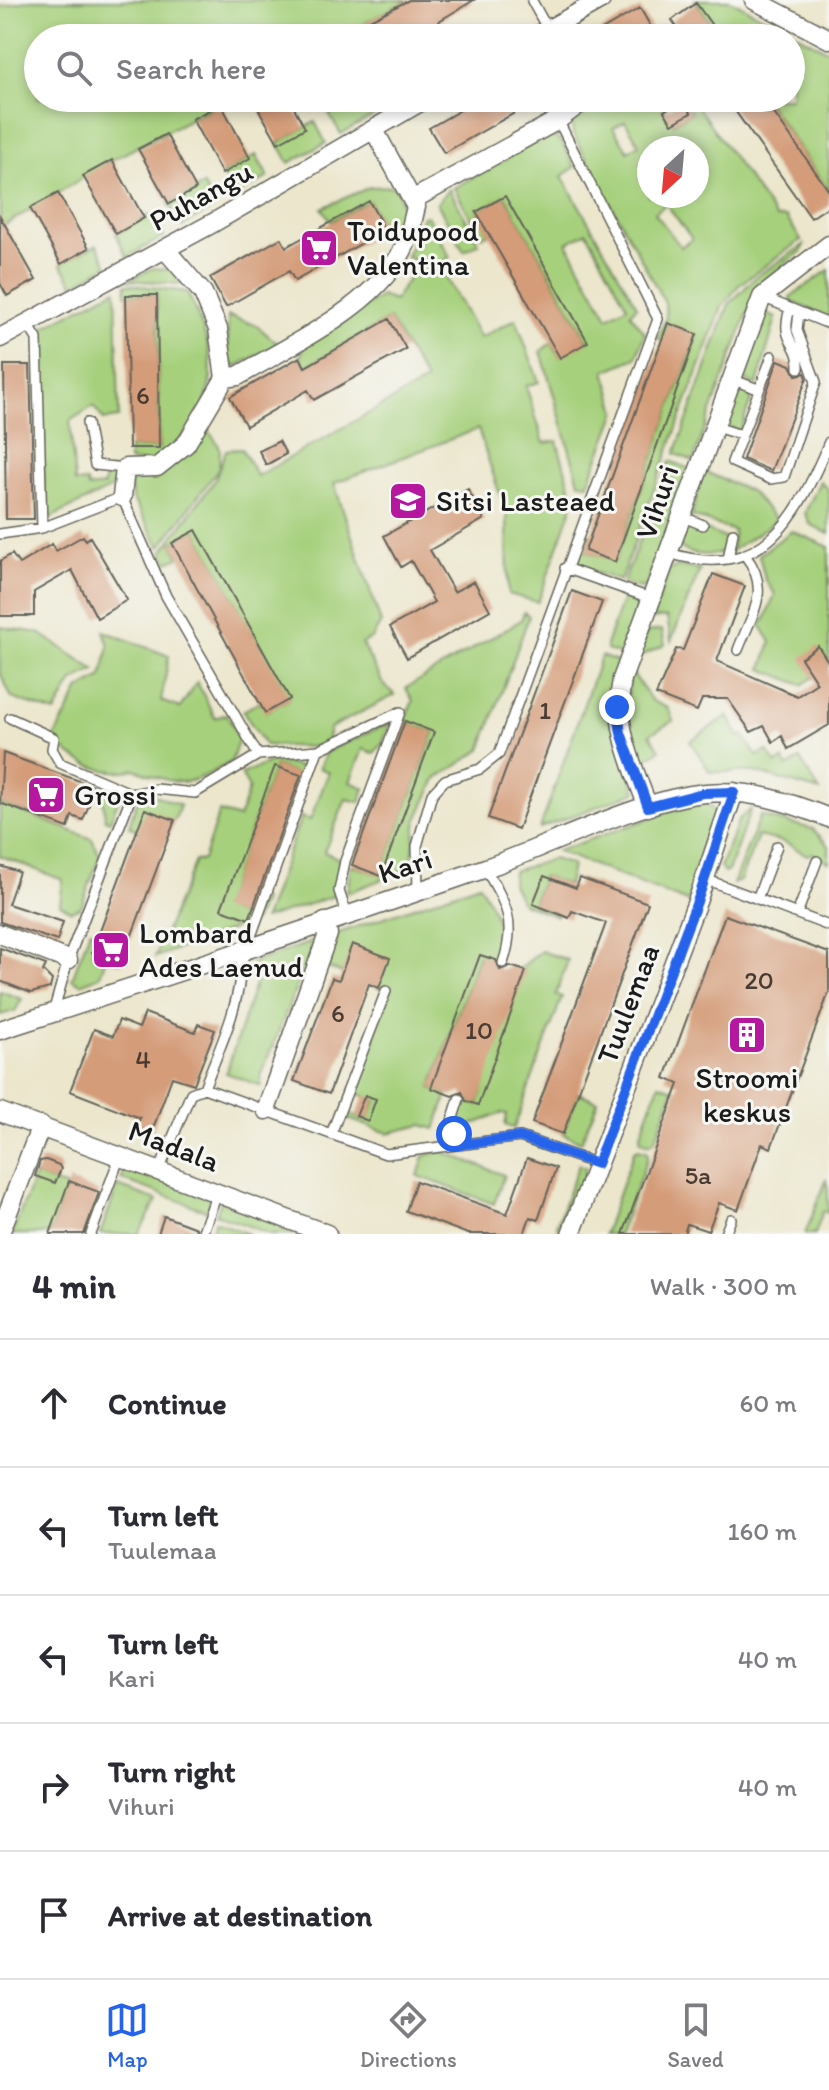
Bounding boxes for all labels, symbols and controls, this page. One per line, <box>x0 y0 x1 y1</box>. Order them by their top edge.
search box <box>24 24 805 112</box>
icon: search <box>52 46 96 90</box>
text: Search here <box>116 50 266 87</box>
north arrow <box>637 136 709 208</box>
street label: Puhangu <box>143 152 259 239</box>
place label: Toidupood Valentina <box>347 212 479 283</box>
supermarket icon: Toidupood Valentina <box>298 227 340 269</box>
house number: 6 <box>136 379 150 411</box>
street label: Vihuri <box>627 460 687 544</box>
school or university icon: Sitsi Lasteaed <box>387 480 429 522</box>
place label: Sitsi Lasteaed <box>436 482 615 519</box>
route end <box>599 689 635 725</box>
house number: 1 <box>539 694 551 726</box>
supermarket icon: Grossi <box>25 774 67 816</box>
place label: Grossi <box>74 776 157 813</box>
street label: Kari <box>373 840 436 892</box>
place label: Lombard Ades Laenud <box>139 914 304 985</box>
supermarket icon: Lombard Ades Laenud <box>90 929 132 971</box>
street label: Tuulemaa <box>588 939 667 1069</box>
house number: 20 <box>744 964 774 996</box>
house number: 6 <box>331 997 345 1029</box>
house number: 10 <box>465 1014 493 1046</box>
building icon: Stroomi keskus <box>726 1014 768 1056</box>
house number: 4 <box>135 1043 151 1075</box>
place label: Stroomi keskus <box>696 1059 798 1130</box>
street label: Madala <box>123 1111 225 1180</box>
route start <box>436 1116 472 1152</box>
house number: 5a <box>684 1159 712 1191</box>
text: 4 min <box>32 1266 116 1307</box>
text: Walk · 300 m <box>650 1270 797 1302</box>
icon: ahead <box>32 1381 76 1425</box>
text: Continue <box>108 1385 227 1422</box>
text: 60 m <box>740 1387 797 1419</box>
text: Turn left <box>108 1497 219 1534</box>
icon: left <box>32 1509 76 1553</box>
text: 160 m <box>727 1515 797 1547</box>
text: Tuulemaa <box>108 1534 216 1566</box>
text: Turn left <box>108 1625 219 1662</box>
icon: left <box>32 1637 76 1681</box>
text: 40 m <box>738 1643 797 1675</box>
text: Kari <box>108 1662 155 1694</box>
text: Turn right <box>108 1753 236 1790</box>
icon: right <box>32 1765 76 1809</box>
text: 40 m <box>738 1771 797 1803</box>
text: Vihuri <box>108 1790 175 1822</box>
icon: arrive <box>32 1893 76 1937</box>
text: Arrive at destination <box>108 1897 372 1934</box>
tab: Map <box>105 1998 149 2073</box>
tab: Directions <box>360 1998 457 2073</box>
tab: Saved <box>667 1998 724 2073</box>

